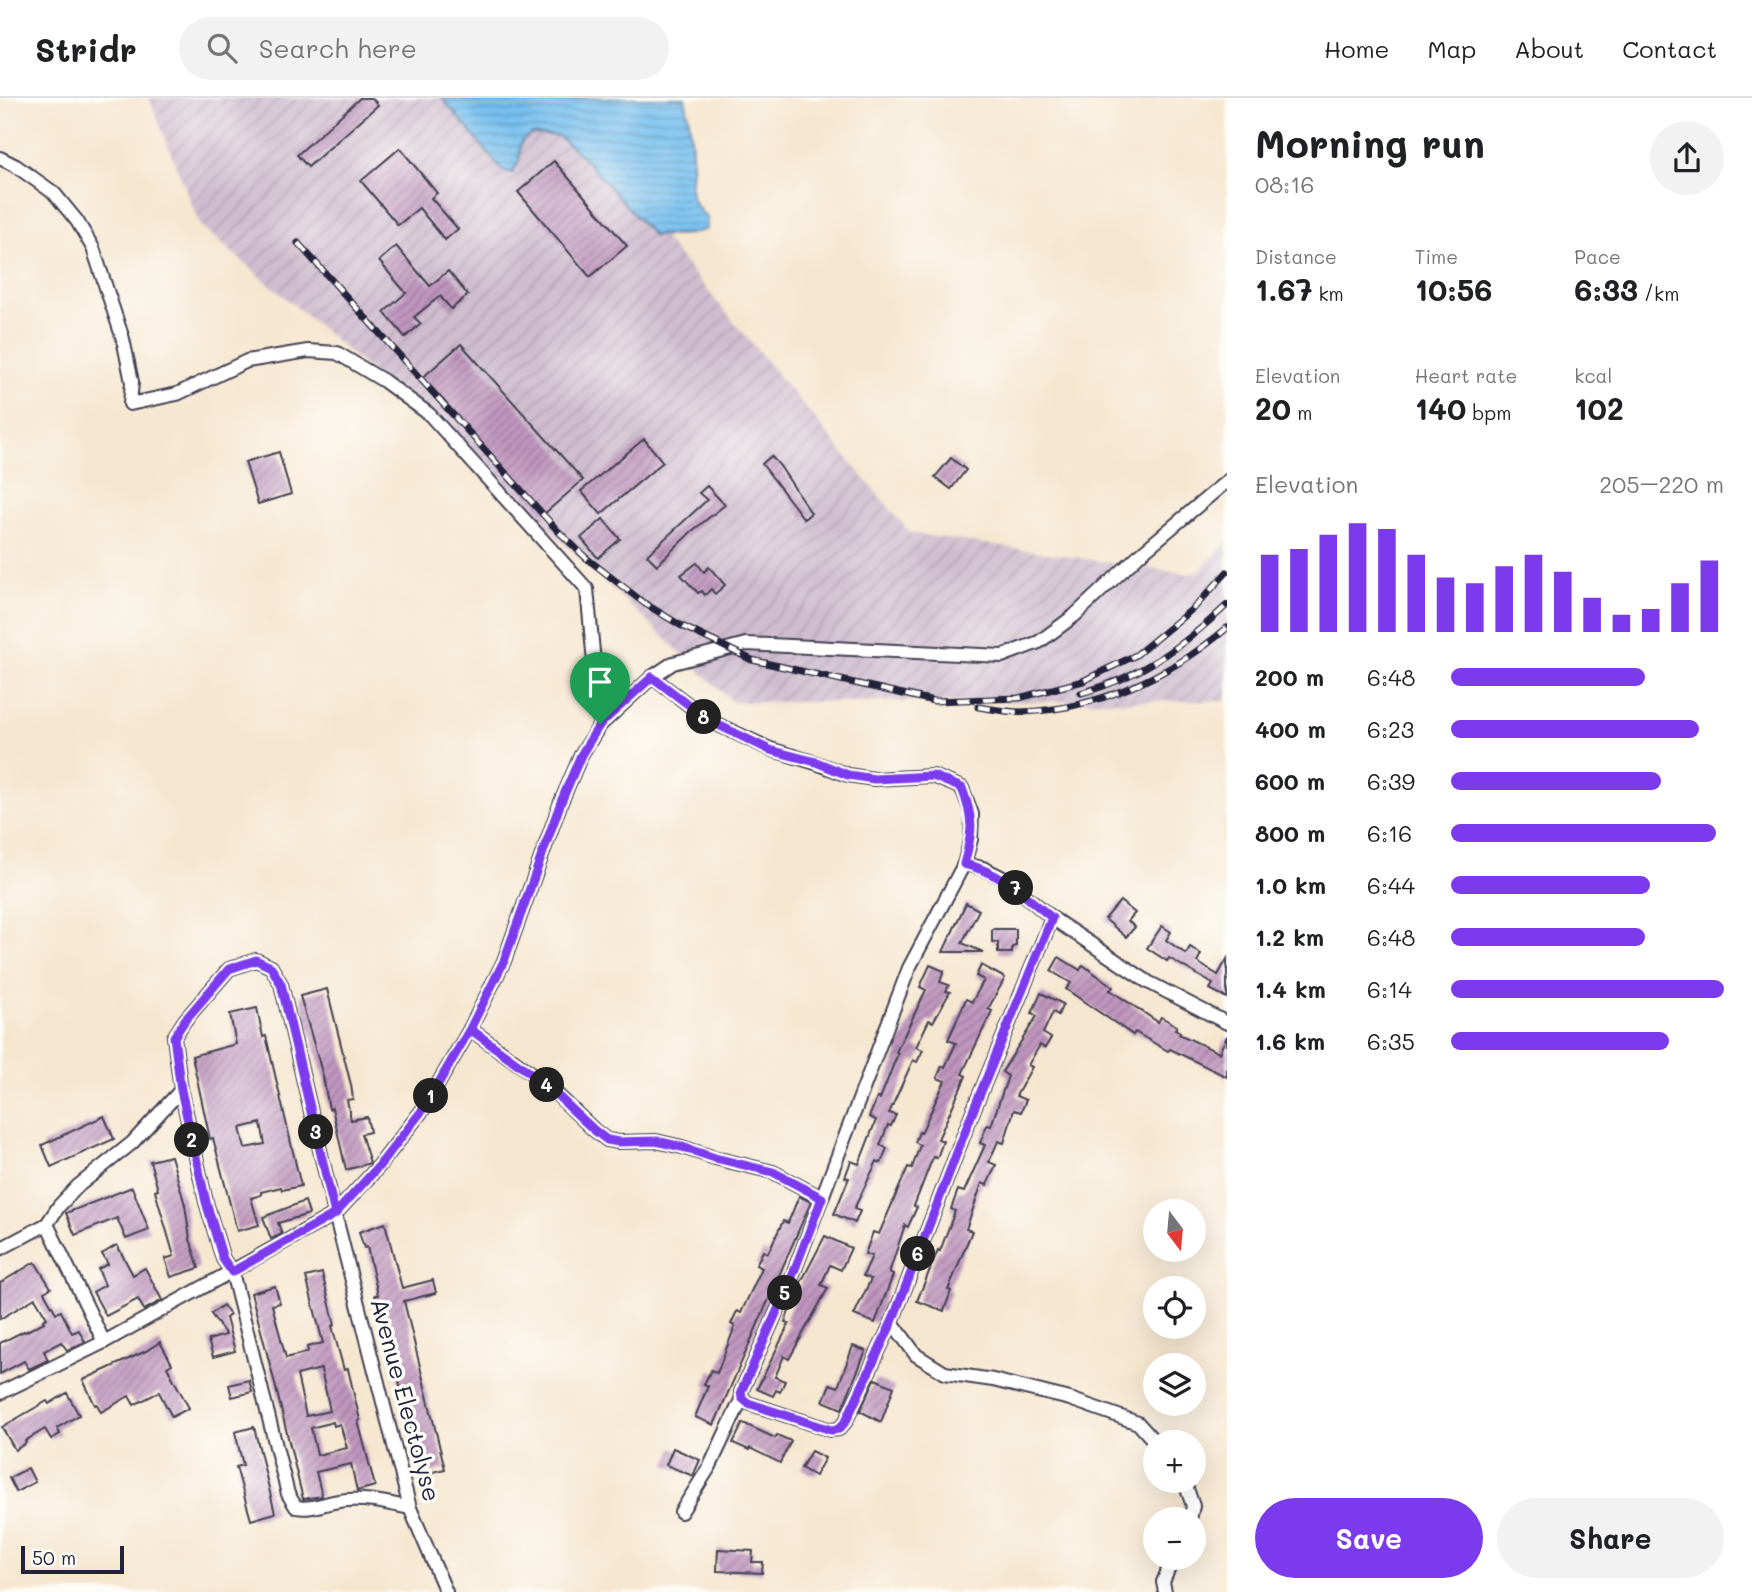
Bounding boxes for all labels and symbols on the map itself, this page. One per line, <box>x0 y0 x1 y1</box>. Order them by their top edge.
pin <box>570 652 630 724</box>
pin: 8 <box>686 700 722 734</box>
pin: 7 <box>998 870 1034 906</box>
pin: 4 <box>530 1068 564 1102</box>
pin: 1 <box>414 1079 448 1114</box>
pin: 3 <box>298 1114 334 1150</box>
pin: 2 <box>174 1122 210 1158</box>
north arrow <box>1143 1199 1206 1262</box>
pin: 6 <box>900 1236 936 1272</box>
pin: 5 <box>768 1276 802 1310</box>
street label: Avenue Electolyse <box>364 1295 449 1505</box>
scale bar <box>21 1543 124 1575</box>

